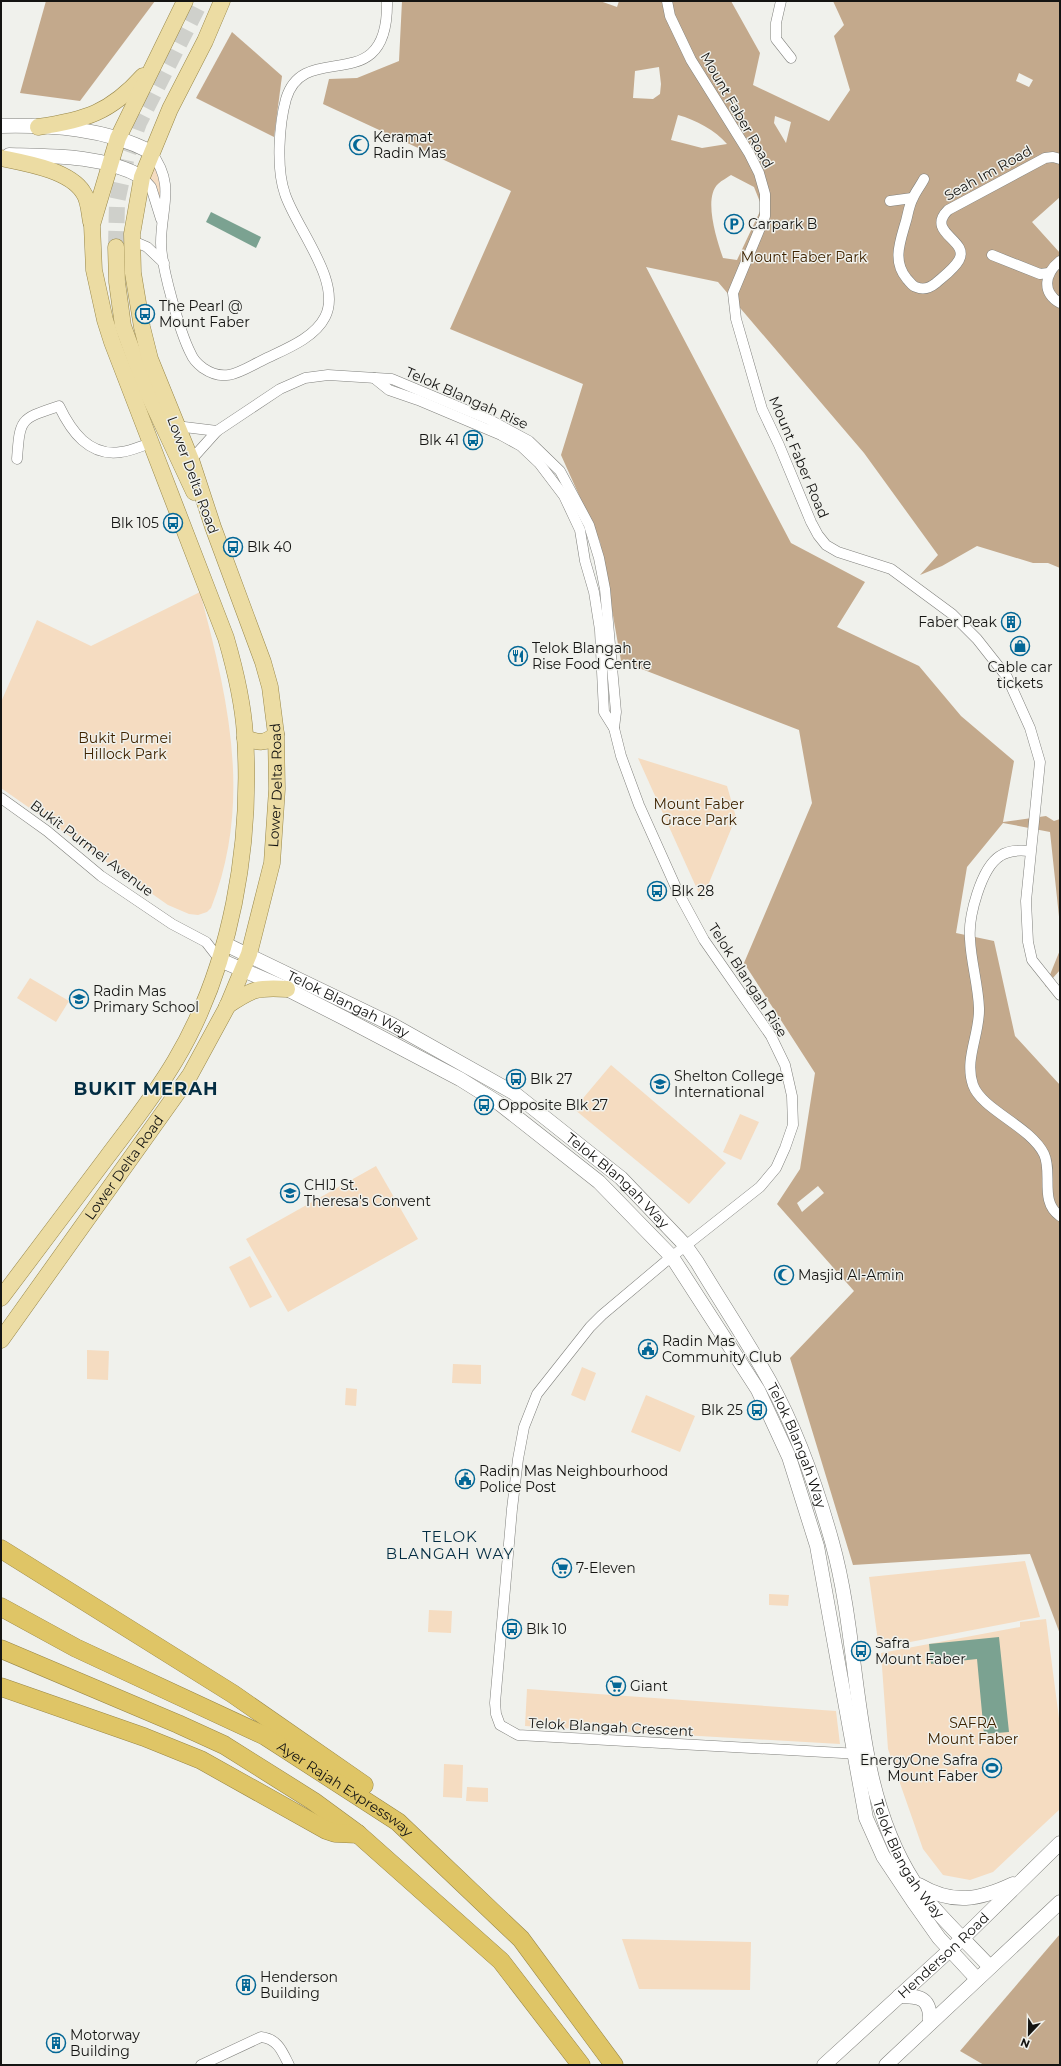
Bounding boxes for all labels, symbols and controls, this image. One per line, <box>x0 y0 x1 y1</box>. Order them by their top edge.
street label: Mount Faber Road <box>696 49 778 171</box>
place label: Keramat Radin Mas <box>373 128 446 162</box>
mosque icon: Keramat Radin Mas <box>348 134 370 156</box>
street label: Seah Im Road <box>941 141 1035 205</box>
parking icon: Carpark B <box>723 213 745 235</box>
place label: Carpark B <box>748 215 817 233</box>
park label: Mount Faber Park <box>741 248 868 266</box>
place label: The Pearl @ Mount Faber <box>159 297 250 331</box>
bus stop icon: The Pearl @ Mount Faber <box>134 303 156 325</box>
street label: Telok Blangah Rise <box>403 363 531 433</box>
street label: Mount Faber Road <box>765 393 833 521</box>
street label: Lower Delta Road <box>163 414 223 536</box>
bus stop icon: Blk 41 <box>462 429 484 451</box>
place label: Blk 41 <box>419 431 459 449</box>
bus stop icon: Blk 105 <box>162 512 184 534</box>
place label: Blk 105 <box>110 514 159 532</box>
bus stop icon: Blk 40 <box>222 536 244 558</box>
place label: Blk 40 <box>247 538 292 556</box>
building icon: Faber Peak <box>1000 611 1022 633</box>
place label: Faber Peak <box>918 613 998 631</box>
shop icon: Cable car tickets <box>1009 635 1031 657</box>
place label: Telok Blangah Rise Food Centre <box>532 639 651 673</box>
restaurant icon: Telok Blangah Rise Food Centre <box>507 645 529 667</box>
place label: Cable car tickets <box>987 658 1053 692</box>
street label: Lower Delta Road <box>264 722 286 848</box>
park label: Bukit Purmei Hillock Park <box>78 729 172 763</box>
park label: Mount Faber Grace Park <box>654 795 745 829</box>
street label: Bukit Purmei Avenue <box>27 796 157 900</box>
bus stop icon: Blk 28 <box>646 880 668 902</box>
place label: Blk 28 <box>671 882 714 900</box>
street label: Telok Blangah Rise <box>704 920 792 1040</box>
street label: Telok Blangah Way <box>284 966 413 1042</box>
place label: Radin Mas Primary School <box>93 982 199 1016</box>
school or university icon: Radin Mas Primary School <box>68 988 90 1010</box>
place label: Shelton College International <box>674 1067 784 1101</box>
bus stop icon: Blk 27 <box>505 1068 527 1090</box>
place label: Blk 27 <box>530 1070 573 1088</box>
school or university icon: Shelton College International <box>649 1073 671 1095</box>
district label: BUKIT MERAH <box>73 1078 219 1100</box>
bus stop icon: Opposite Blk 27 <box>473 1094 495 1116</box>
place label: Opposite Blk 27 <box>498 1096 608 1114</box>
street label: Lower Delta Road <box>81 1112 168 1223</box>
street label: Telok Blangah Way <box>562 1129 673 1232</box>
place label: CHIJ St. Theresa's Convent <box>304 1176 431 1210</box>
school or university icon: CHIJ St. Theresa's Convent <box>279 1182 301 1204</box>
mosque icon: Masjid Al-Amin <box>773 1264 795 1286</box>
place label: Masjid Al-Amin <box>798 1266 904 1284</box>
place label: Radin Mas Community Club <box>662 1332 782 1366</box>
public building icon: Radin Mas Community Club <box>637 1338 659 1360</box>
street label: Telok Blangah Way <box>763 1380 831 1511</box>
bus stop icon: Blk 25 <box>746 1399 768 1421</box>
place label: Blk 25 <box>701 1401 743 1419</box>
place label: Radin Mas Neighbourhood Police Post <box>479 1462 668 1496</box>
public building icon: Radin Mas Neighbourhood Police Post <box>454 1468 476 1490</box>
district label: TELOK BLANGAH WAY <box>386 1527 514 1563</box>
supermarket icon: 7-Eleven <box>551 1557 573 1579</box>
place label: 7-Eleven <box>576 1559 636 1577</box>
bus stop icon: Blk 10 <box>501 1618 523 1640</box>
place label: Blk 10 <box>526 1620 567 1638</box>
place label: Safra Mount Faber <box>875 1634 966 1668</box>
bus stop icon: Safra Mount Faber <box>850 1640 872 1662</box>
supermarket icon: Giant <box>605 1675 627 1697</box>
place label: Giant <box>630 1677 668 1695</box>
street label: Telok Blangah Crescent <box>528 1714 694 1740</box>
park label: SAFRA Mount Faber <box>928 1714 1019 1748</box>
street label: Ayer Rajah Expressway <box>274 1737 417 1841</box>
place label: EnergyOne Safra Mount Faber <box>860 1751 978 1785</box>
sports icon: EnergyOne Safra Mount Faber <box>981 1757 1003 1779</box>
street label: Telok Blangah Way <box>869 1797 948 1922</box>
street label: Henderson Road <box>894 1909 993 2002</box>
place label: Henderson Building <box>260 1968 338 2002</box>
building icon: Henderson Building <box>235 1974 257 1996</box>
north arrow <box>1009 2014 1049 2054</box>
place label: Motorway Building <box>70 2026 140 2060</box>
building icon: Motorway Building <box>45 2032 67 2054</box>
text: N <box>1019 2035 1032 2051</box>

